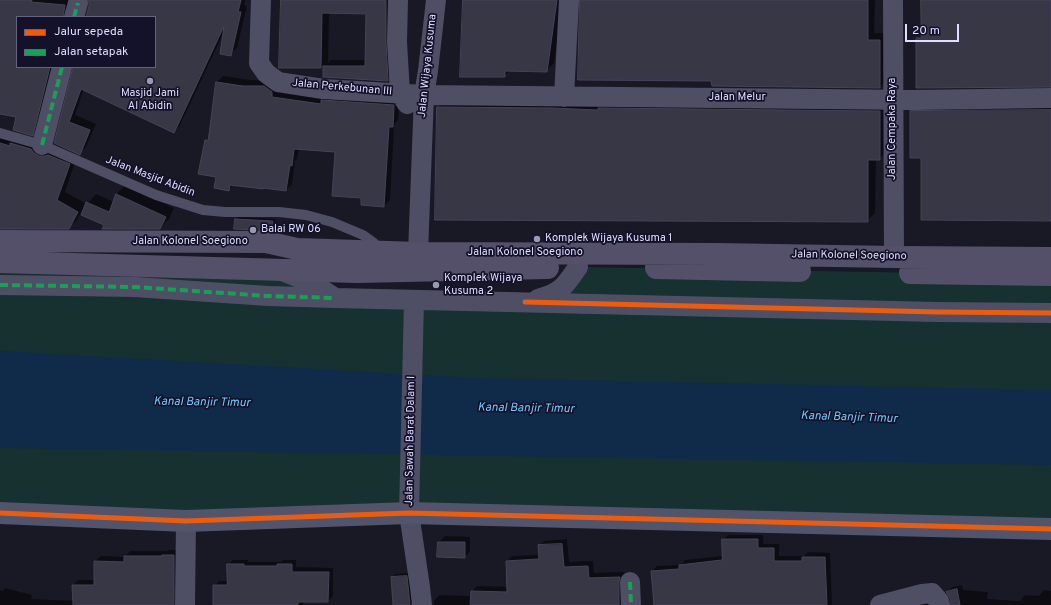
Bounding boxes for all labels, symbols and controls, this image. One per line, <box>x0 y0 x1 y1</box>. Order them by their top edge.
street label: Jalan Wijaya Kusuma <box>416 14 440 118</box>
legend <box>16 16 156 68</box>
scale bar <box>907 16 961 42</box>
text: 20 m <box>912 23 940 39</box>
text: Jalur sepeda <box>54 24 123 40</box>
text: Jalan setapak <box>54 44 128 60</box>
marker: Masjid Jami Al Abidin <box>145 76 155 86</box>
street label: Jalan Perkebunan III <box>291 77 393 99</box>
street label: Jalan Cempaka Raya <box>886 78 900 180</box>
place label: Masjid Jami Al Abidin <box>121 87 179 113</box>
street label: Jalan Melur <box>708 91 766 105</box>
street label: Jalan Masjid Abidin <box>103 154 197 200</box>
place label: Balai RW 06 <box>261 223 321 237</box>
marker: Balai RW 06 <box>248 225 258 235</box>
place label: Komplek Wijaya Kusuma 1 <box>545 232 672 246</box>
marker: Komplek Wijaya Kusuma 1 <box>532 234 542 244</box>
street label: Jalan Kolonel Soegiono <box>132 235 248 249</box>
street label: Jalan Kolonel Soegiono <box>467 246 583 260</box>
street label: Jalan Kolonel Soegiono <box>791 248 907 264</box>
place label: Komplek Wijaya Kusuma 2 <box>444 272 522 298</box>
marker: Komplek Wijaya Kusuma 2 <box>431 280 441 290</box>
street label: Jalan Sawah Barat Dalam I <box>403 376 419 506</box>
water label: Kanal Banjir Timur <box>154 395 250 411</box>
water label: Kanal Banjir Timur <box>478 401 574 417</box>
water label: Kanal Banjir Timur <box>800 409 898 427</box>

